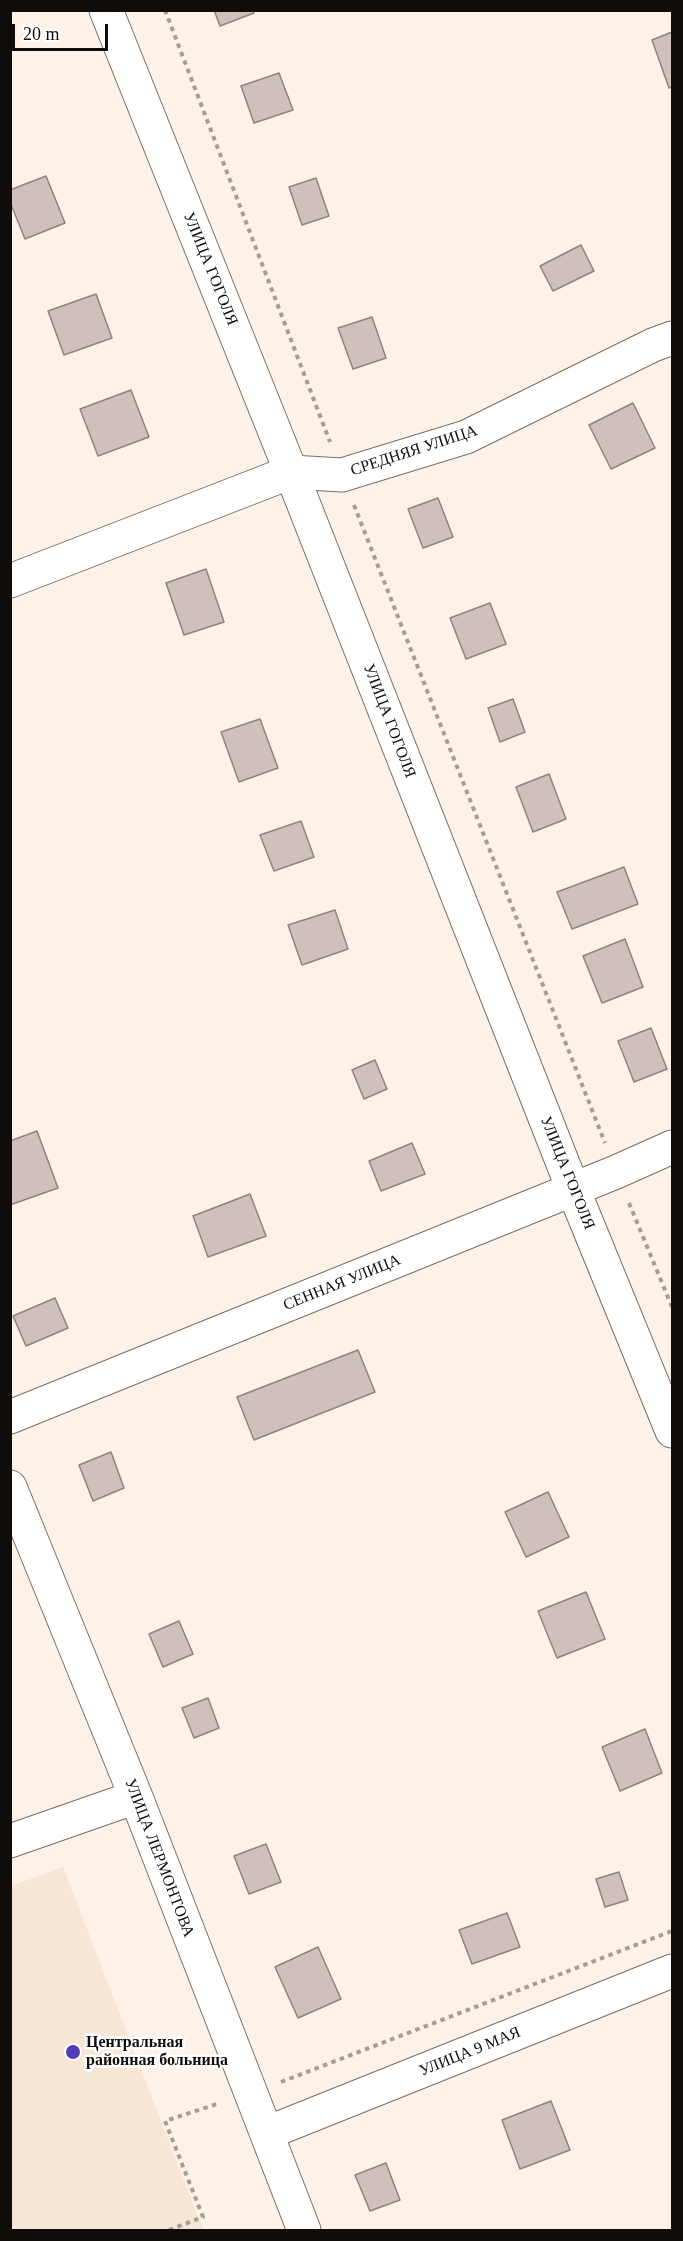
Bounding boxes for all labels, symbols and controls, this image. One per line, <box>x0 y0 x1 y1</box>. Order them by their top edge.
scale bar <box>15 12 111 50</box>
text: 20 m <box>23 24 60 44</box>
street label: УЛИЦА ГОГОЛЯ <box>179 210 241 328</box>
street label: СРЕДНЯЯ УЛИЦА <box>348 421 480 481</box>
street label: УЛИЦА ГОГОЛЯ <box>358 661 420 781</box>
street label: УЛИЦА ГОГОЛЯ <box>536 1114 598 1232</box>
street label: СЕННАЯ УЛИЦА <box>281 1251 403 1315</box>
street label: УЛИЦА ЛЕРМОНТОВА <box>120 1776 198 1940</box>
street label: УЛИЦА 9 МАЯ <box>417 2023 523 2081</box>
place label: Центральная районная больница <box>86 2033 228 2071</box>
marker: Центральная районная больница <box>64 2043 82 2061</box>

